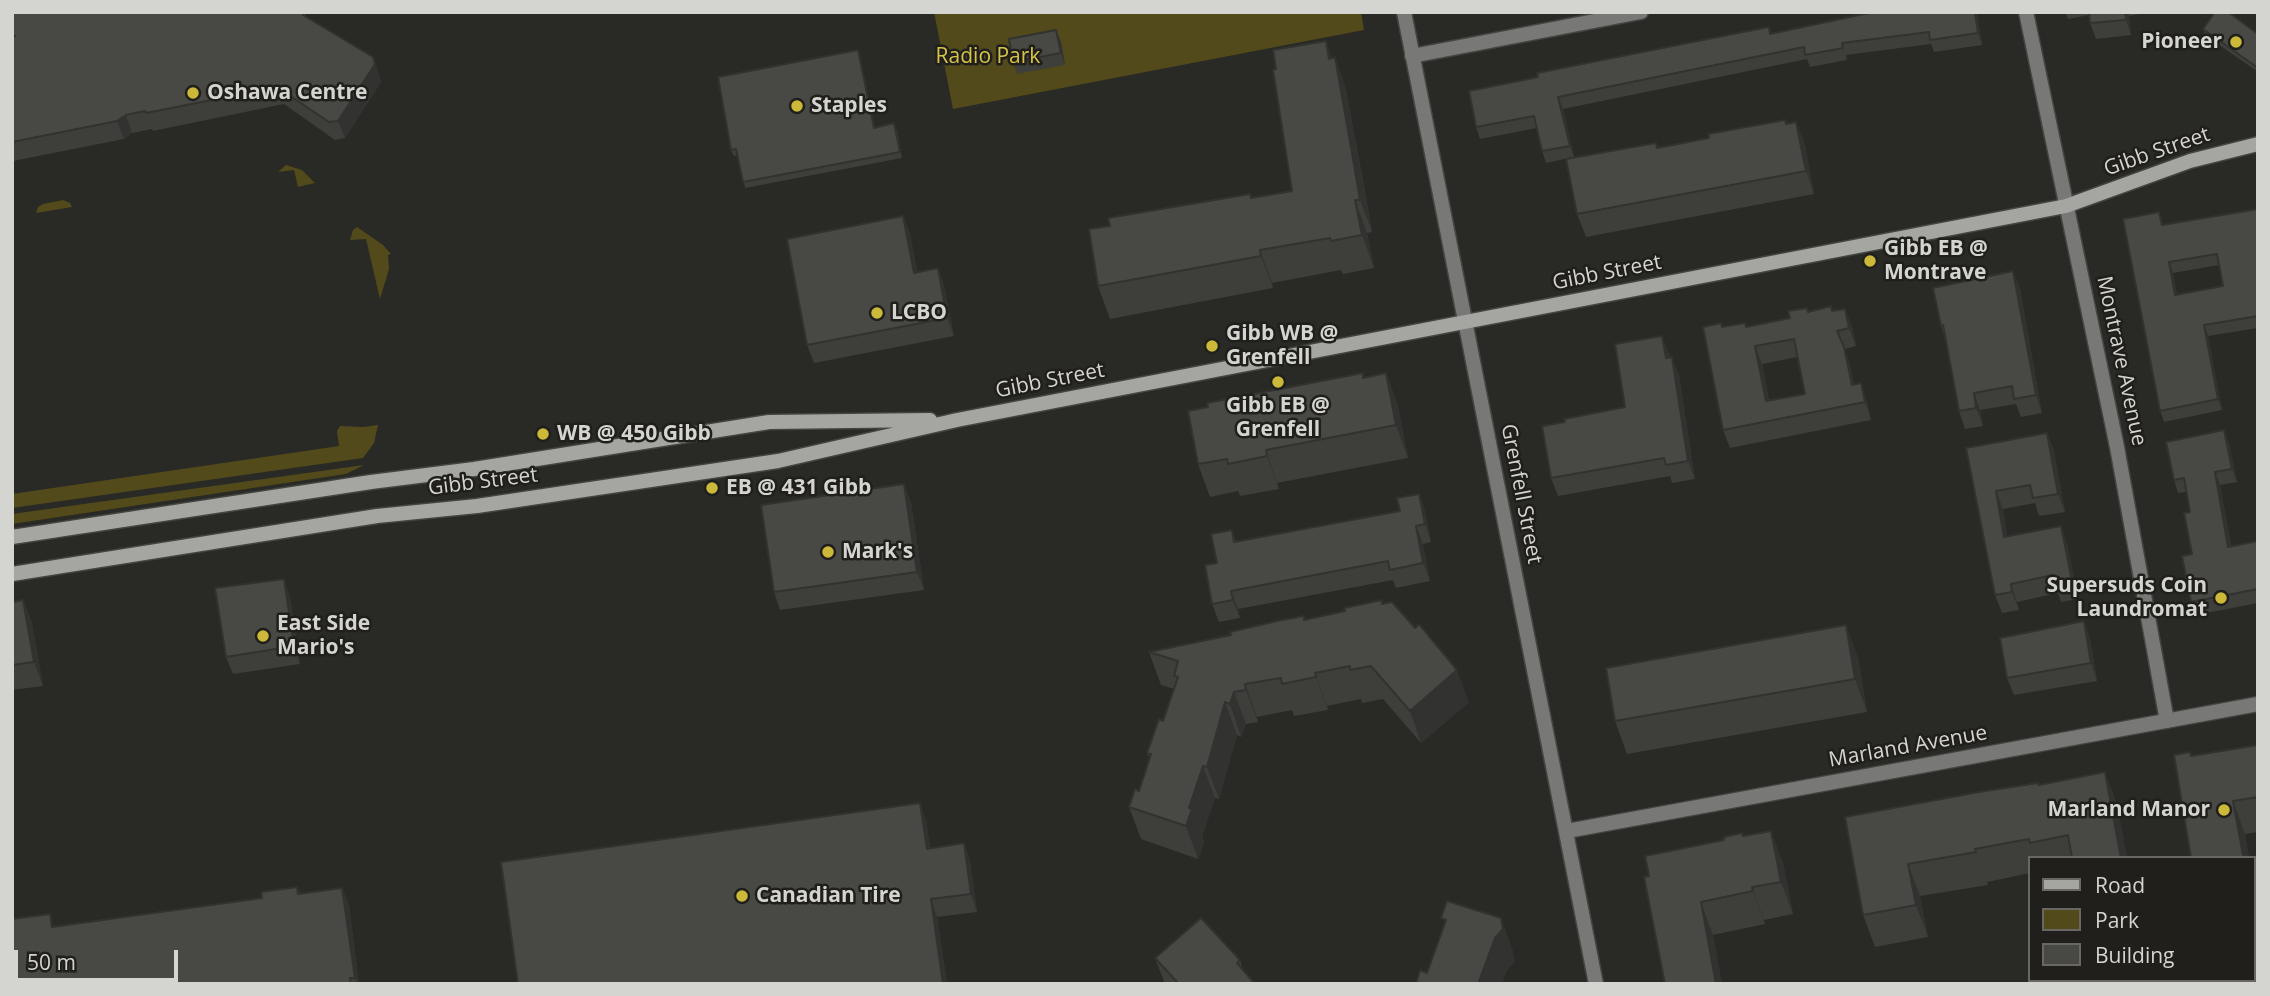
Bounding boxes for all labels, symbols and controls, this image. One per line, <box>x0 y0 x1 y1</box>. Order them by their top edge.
place label: Pioneer <box>2141 29 2222 55</box>
marker: Pioneer <box>2228 34 2244 50</box>
park label: Radio Park <box>936 44 1040 70</box>
place label: Oshawa Centre <box>207 80 367 106</box>
marker: Oshawa Centre <box>185 85 201 101</box>
place label: Staples <box>811 93 887 119</box>
marker: Staples <box>789 98 805 114</box>
street label: Gibb Street <box>2101 122 2213 182</box>
place label: Gibb EB @ Montrave <box>1884 236 1988 286</box>
street label: Gibb Street <box>1550 250 1664 296</box>
marker: Gibb EB @ Montrave <box>1862 253 1878 269</box>
street label: Montrave Avenue <box>2091 274 2151 448</box>
place label: LCBO <box>891 300 947 326</box>
marker: LCBO <box>869 305 885 321</box>
place label: Gibb WB @ Grenfell <box>1226 321 1338 371</box>
marker: Gibb WB @ Grenfell <box>1204 338 1220 354</box>
street label: Gibb Street <box>993 358 1107 404</box>
marker: Gibb EB @ Grenfell <box>1270 374 1286 390</box>
place label: Gibb EB @ Grenfell <box>1226 393 1330 443</box>
place label: WB @ 450 Gibb <box>557 421 711 447</box>
street label: Grenfell Street <box>1495 422 1547 566</box>
marker: WB @ 450 Gibb <box>535 426 551 442</box>
street label: Gibb Street <box>427 463 539 501</box>
place label: EB @ 431 Gibb <box>726 475 871 501</box>
marker: EB @ 431 Gibb <box>704 480 720 496</box>
place label: Mark's <box>842 539 913 565</box>
marker: Mark's <box>820 544 836 560</box>
place label: Supersuds Coin Laundromat <box>2046 573 2207 623</box>
marker: Supersuds Coin Laundromat <box>2213 590 2229 606</box>
place label: East Side Mario's <box>277 611 370 661</box>
marker: East Side Mario's <box>255 628 271 644</box>
street label: Marland Avenue <box>1827 721 1989 773</box>
place label: Marland Manor <box>2048 797 2210 823</box>
marker: Marland Manor <box>2216 802 2232 818</box>
legend <box>2028 856 2256 982</box>
text: Road <box>2095 871 2145 899</box>
place label: Canadian Tire <box>756 883 901 909</box>
marker: Canadian Tire <box>734 888 750 904</box>
text: Park <box>2095 906 2139 934</box>
scale bar <box>18 936 182 980</box>
text: Building <box>2095 941 2174 969</box>
text: 50 m <box>27 948 76 976</box>

